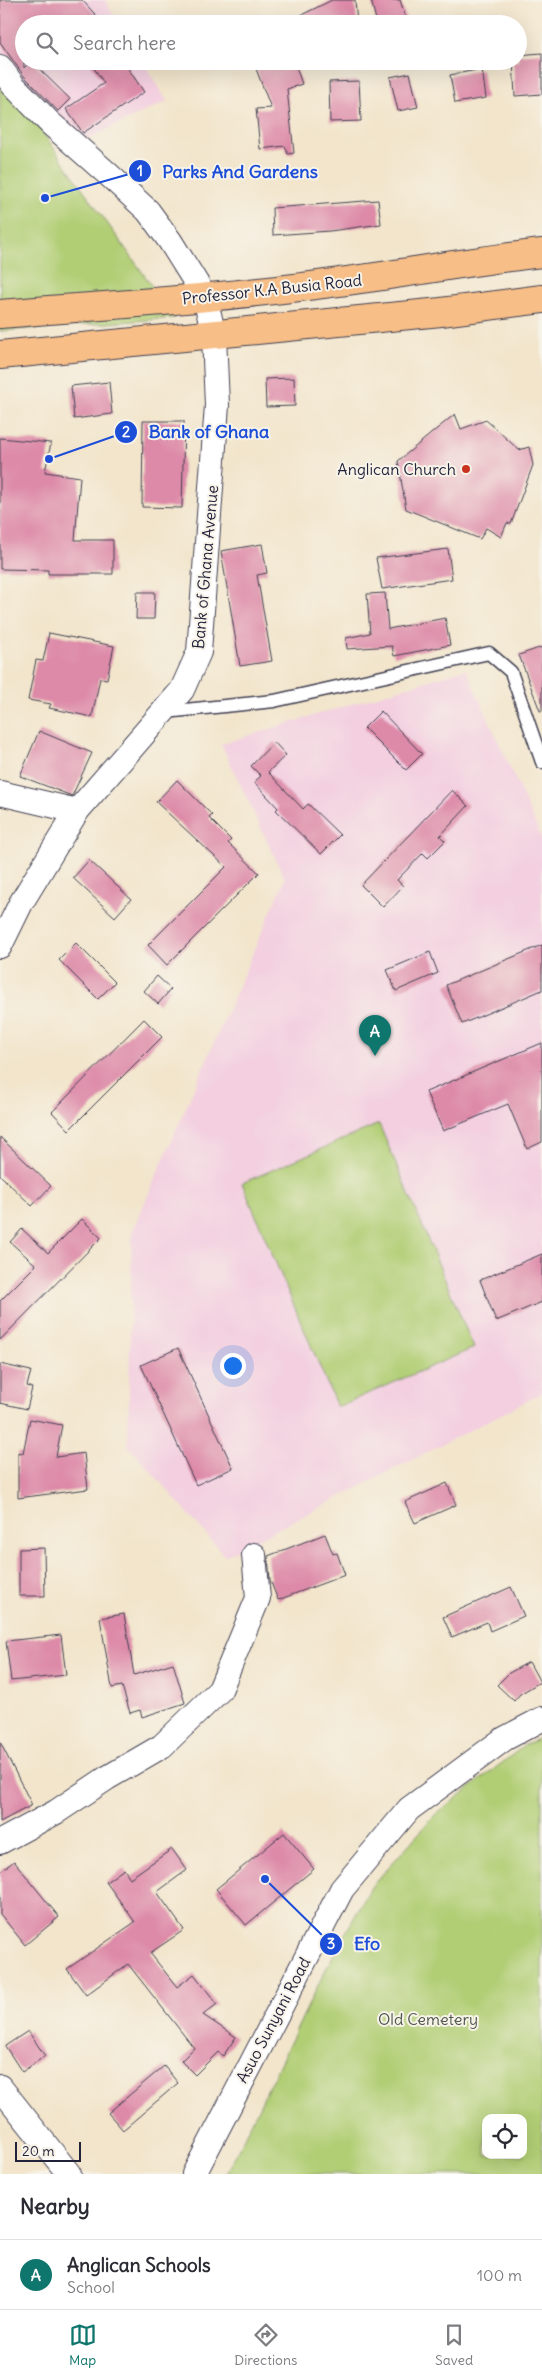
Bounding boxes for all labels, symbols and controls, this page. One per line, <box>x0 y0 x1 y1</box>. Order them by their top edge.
search box <box>15 15 527 70</box>
icon: search <box>33 29 61 57</box>
text: Search here <box>73 31 176 55</box>
callout: Parks And Gardens <box>127 155 328 188</box>
text: Parks And Gardens <box>162 160 318 183</box>
text: 1 <box>137 161 143 180</box>
street label: Professor K.A Busia Road <box>181 270 363 308</box>
callout: Bank of Ghana <box>113 415 279 448</box>
text: Bank of Ghana <box>149 420 269 443</box>
text: 2 <box>122 422 130 441</box>
place label: Anglican Church <box>337 459 456 479</box>
marker: Anglican Church <box>460 463 472 475</box>
street label: Bank of Ghana Avenue <box>188 484 222 650</box>
pin: A <box>359 1015 391 1056</box>
your location <box>220 1353 246 1379</box>
callout: Efo <box>319 1927 390 1960</box>
text: Efo <box>354 1932 380 1955</box>
text: 3 <box>327 1934 335 1953</box>
street label: Asuo Sunyani Road <box>231 1954 315 2086</box>
park label: Old Cemetery <box>378 2009 478 2029</box>
map controls <box>482 2114 527 2159</box>
button: locate <box>482 2114 527 2159</box>
scale bar <box>15 2139 81 2162</box>
text: 20 m <box>22 2142 55 2160</box>
text: Nearby <box>20 2193 90 2220</box>
text: Anglican Schools <box>67 2253 211 2277</box>
text: A <box>31 2265 41 2285</box>
text: 100 m <box>477 2265 522 2285</box>
text: School <box>67 2277 115 2297</box>
tab: Map <box>69 2321 97 2369</box>
tab: Directions <box>234 2321 297 2369</box>
tab: Saved <box>435 2321 473 2369</box>

